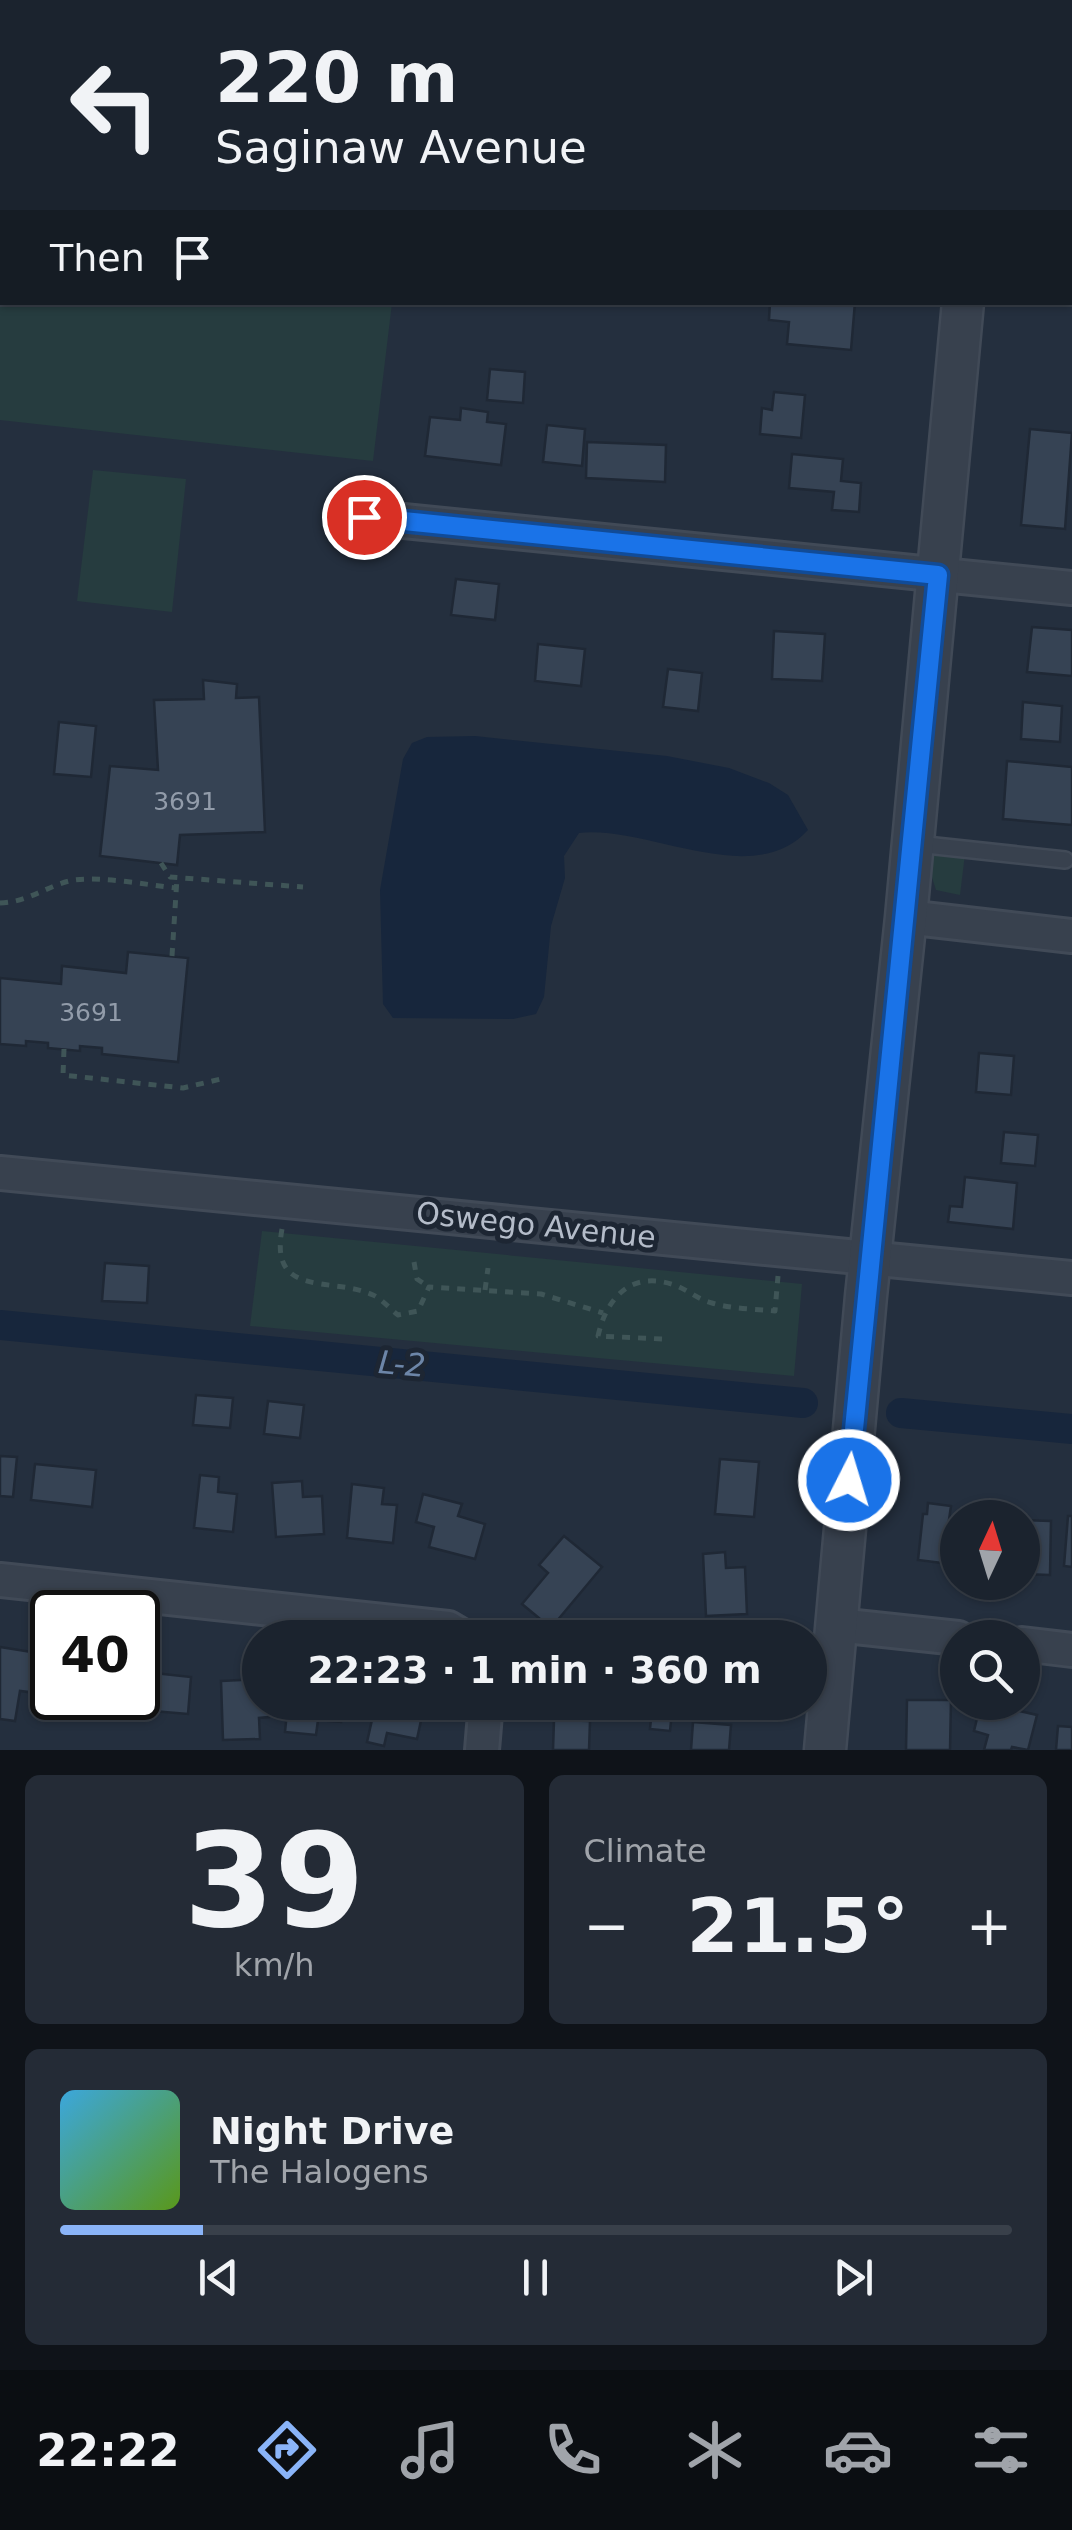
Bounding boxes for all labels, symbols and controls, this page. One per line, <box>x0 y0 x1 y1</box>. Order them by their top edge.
text: 220 m <box>215 37 458 119</box>
icon: left <box>50 40 180 170</box>
text: Saginaw Avenue <box>215 121 587 174</box>
icon: arrive <box>165 230 220 285</box>
text: Then <box>50 236 145 280</box>
pin <box>322 475 407 560</box>
icon: arrive <box>337 490 392 545</box>
house number: 3691 <box>153 787 217 816</box>
house number: 3691 <box>59 998 123 1027</box>
street label: Oswego Avenue <box>415 1195 657 1255</box>
water label: L-2 <box>377 1343 427 1385</box>
position arrow <box>797 1428 901 1532</box>
north arrow <box>940 1500 1040 1600</box>
map controls <box>940 1500 1040 1720</box>
speed limit sign: 40 <box>30 1590 160 1720</box>
button: search <box>940 1620 1040 1720</box>
text: 22:23 · 1 min · 360 m <box>307 1648 762 1692</box>
text: 39 <box>184 1805 365 1957</box>
text: Climate <box>584 1832 707 1870</box>
text: 21.5° <box>686 1882 909 1970</box>
text: − <box>584 1894 630 1958</box>
text: + <box>966 1894 1012 1958</box>
text: km/h <box>234 1946 315 1984</box>
text: Night Drive <box>210 2109 454 2153</box>
text: The Halogens <box>210 2153 429 2191</box>
icon: previous <box>191 2250 246 2305</box>
icon: pause <box>508 2250 563 2305</box>
icon: next <box>826 2250 881 2305</box>
icon: directions <box>252 2415 322 2485</box>
icon: music <box>395 2415 465 2485</box>
icon: phone <box>538 2415 608 2485</box>
icon: climate <box>680 2415 750 2485</box>
icon: car <box>823 2415 893 2485</box>
icon: filters <box>966 2415 1036 2485</box>
text: 22:22 <box>36 2424 180 2477</box>

